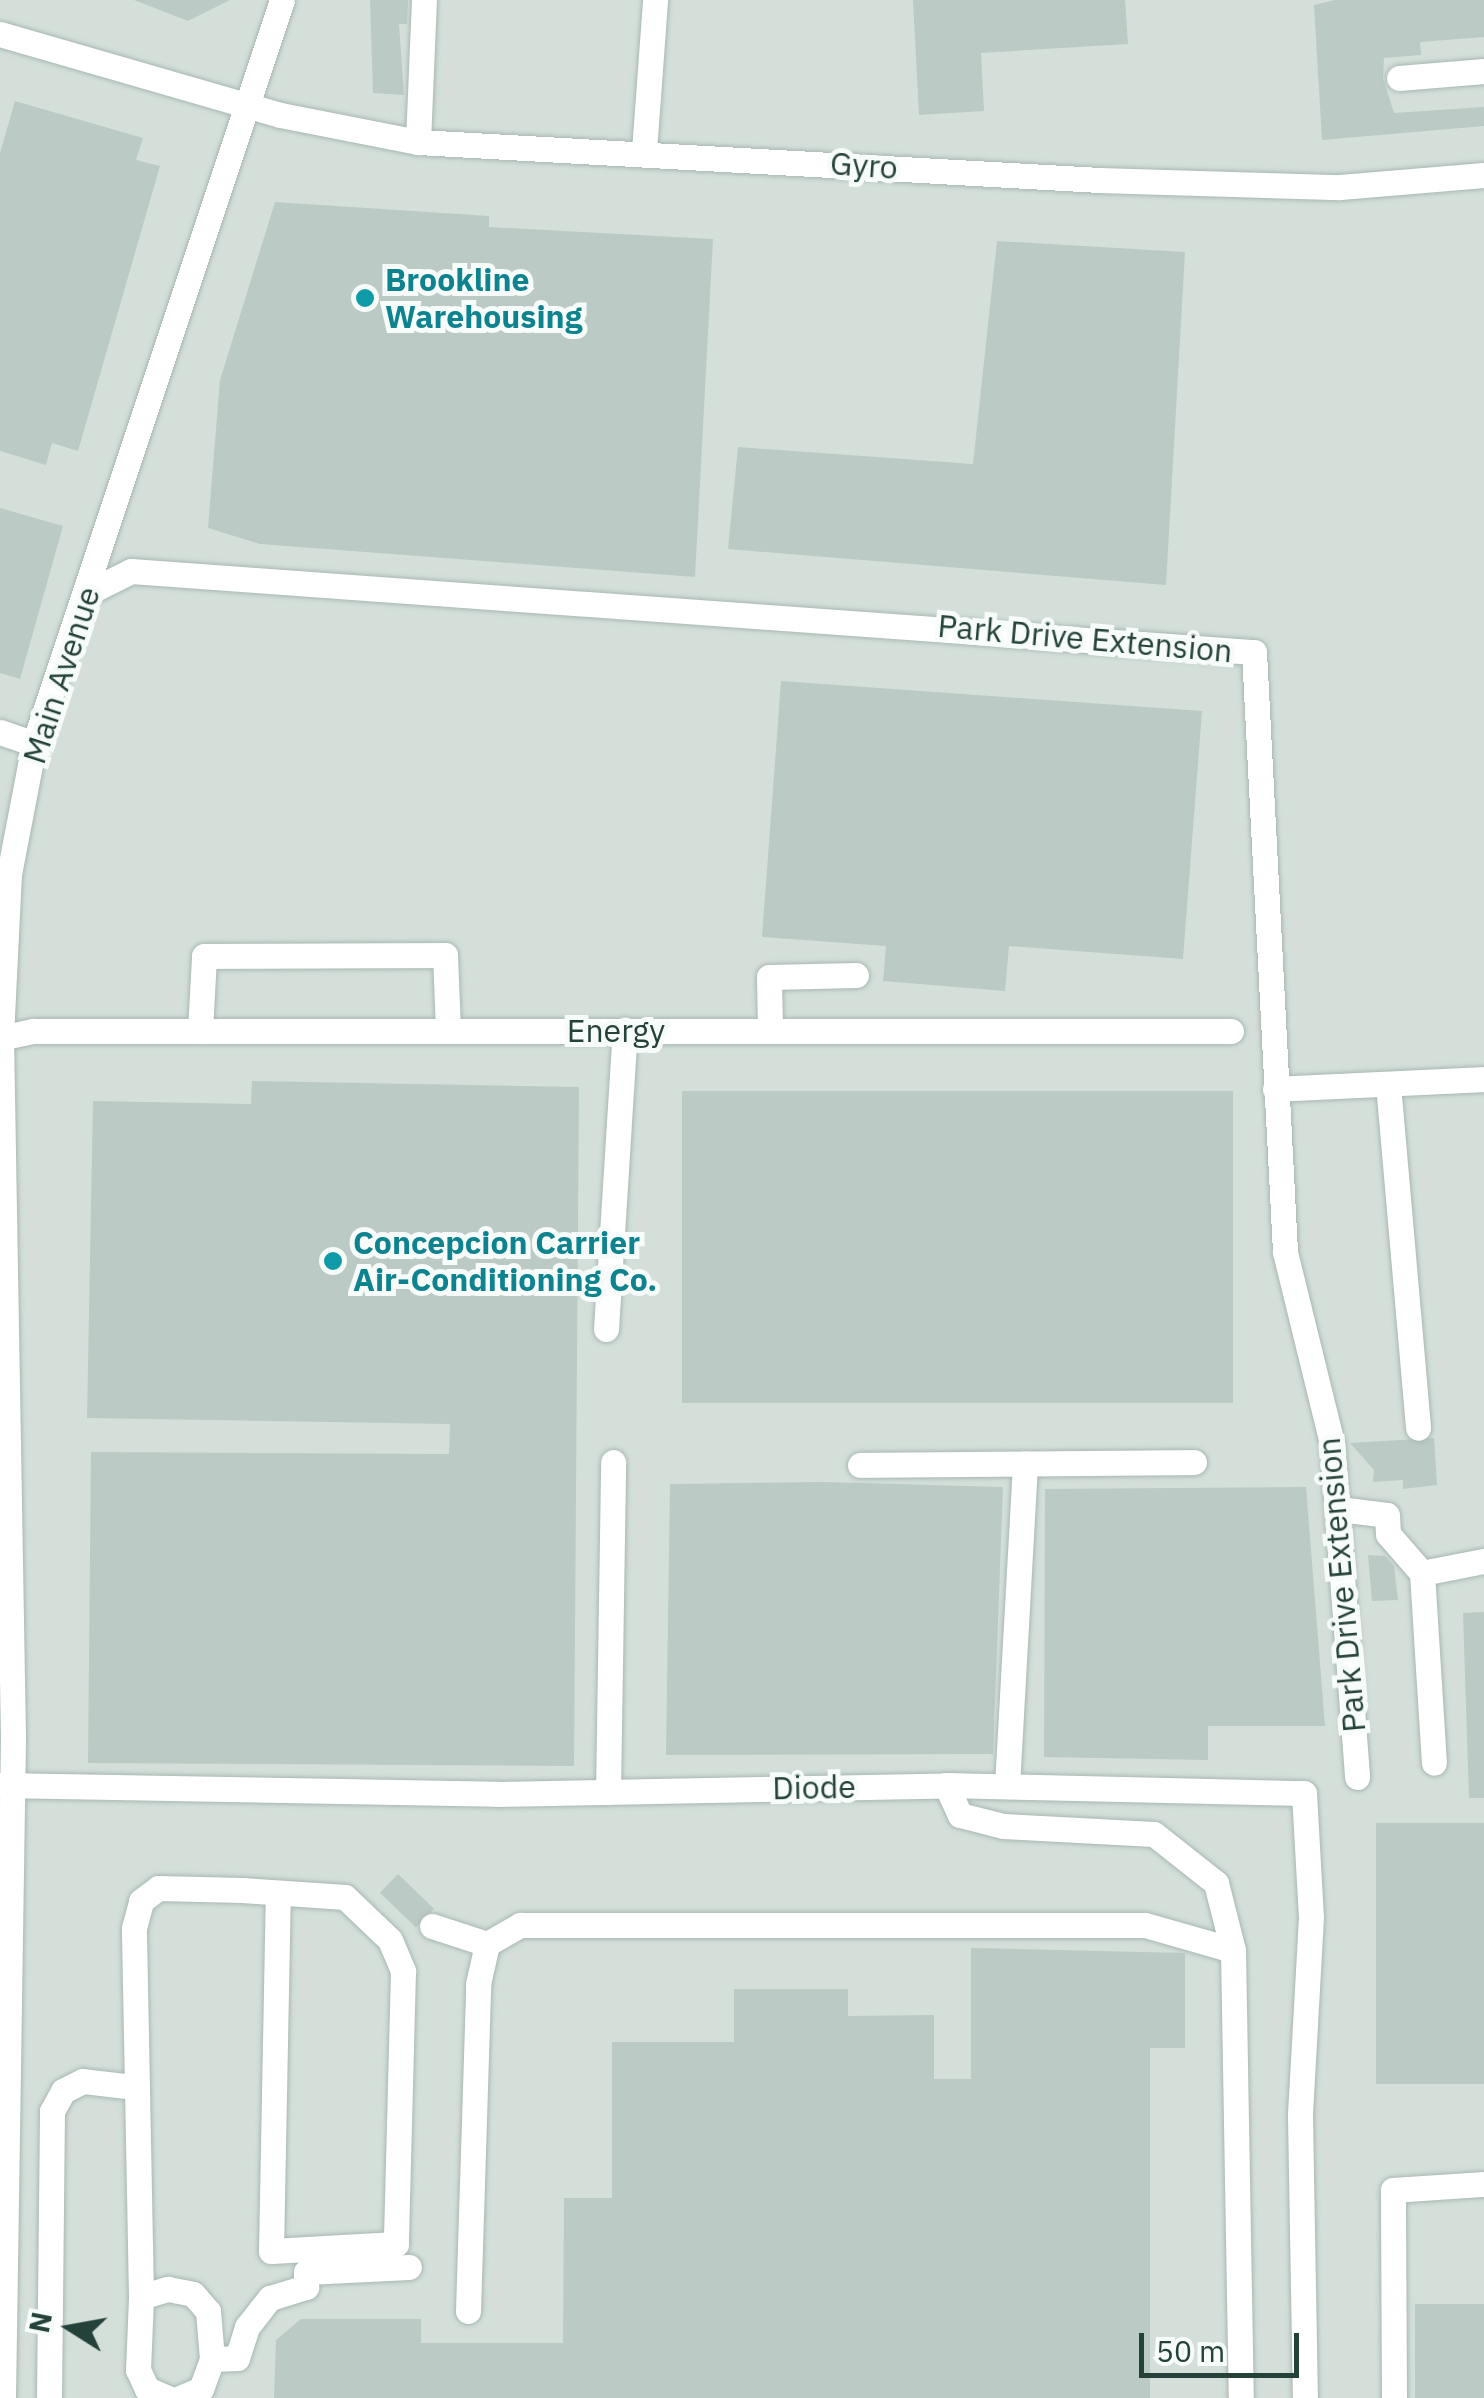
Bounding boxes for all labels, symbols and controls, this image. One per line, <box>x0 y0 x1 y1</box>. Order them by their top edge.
street label: Gyro <box>829 143 899 187</box>
place label: Brookline Warehousing <box>385 261 582 336</box>
marker: Brookline Warehousing <box>354 287 376 309</box>
street label: Main Avenue <box>14 582 108 768</box>
street label: Park Drive Extension <box>936 606 1234 670</box>
street label: Energy <box>567 1011 665 1049</box>
place label: Concepcion Carrier Air-Conditioning Co. <box>353 1224 657 1299</box>
marker: Concepcion Carrier Air-Conditioning Co. <box>322 1250 344 1272</box>
street label: Park Drive Extension <box>1309 1436 1373 1734</box>
street label: Diode <box>772 1767 856 1807</box>
north arrow <box>20 2278 120 2378</box>
text: N <box>20 2309 60 2336</box>
scale bar <box>1144 2313 1304 2375</box>
text: 50 m <box>1156 2331 1225 2370</box>

